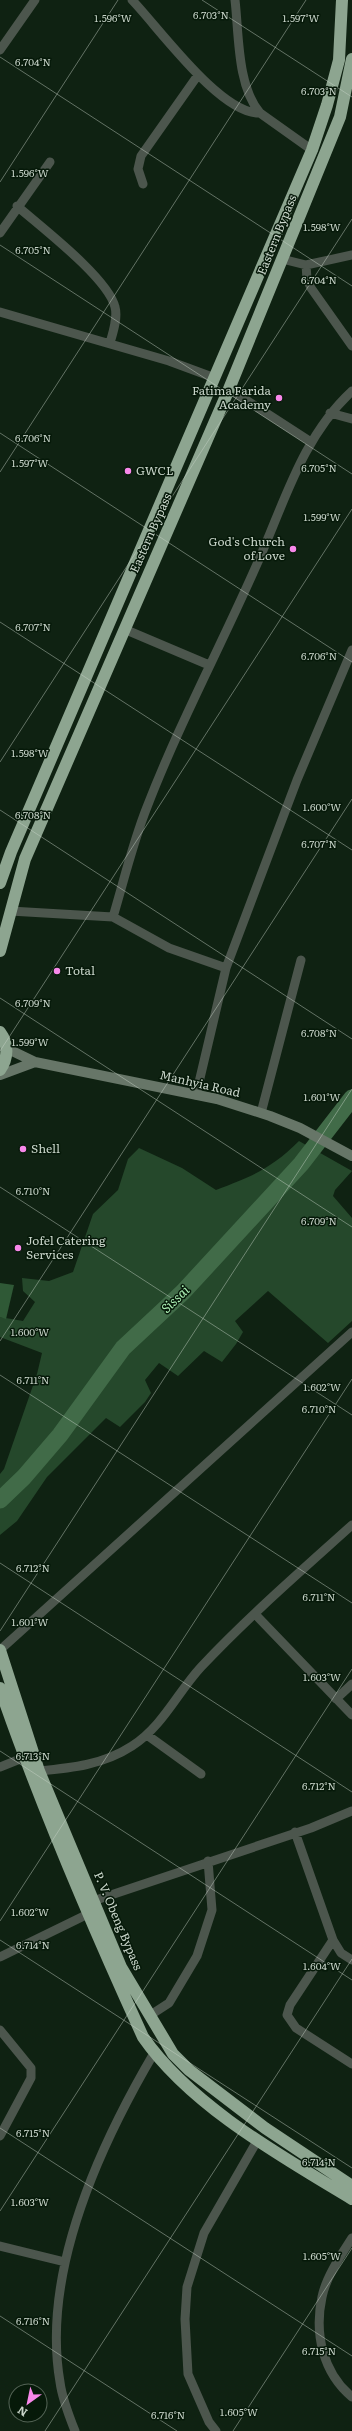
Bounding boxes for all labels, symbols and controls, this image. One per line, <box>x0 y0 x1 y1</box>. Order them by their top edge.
text: 6.703°N <box>193 7 229 22</box>
text: 1.596°W <box>94 10 132 25</box>
text: 1.597°W <box>283 10 320 25</box>
text: 6.704°N <box>15 54 51 69</box>
text: 6.703°N <box>301 83 337 98</box>
text: 1.596°W <box>11 165 49 180</box>
street label: Eastern Bypass <box>252 191 301 278</box>
text: 1.598°W <box>303 219 341 234</box>
text: 6.705°N <box>15 242 51 257</box>
text: 6.704°N <box>301 272 337 287</box>
place label: Fatima Farida Academy <box>192 381 272 413</box>
marker: Fatima Farida Academy <box>274 393 284 403</box>
text: 6.706°N <box>15 430 51 445</box>
text: 1.597°W <box>12 455 49 470</box>
text: 6.705°N <box>301 460 337 475</box>
place label: GWCL <box>136 461 174 479</box>
marker: GWCL <box>123 466 133 476</box>
street label: Eastern Bypass <box>124 489 176 575</box>
text: 1.599°W <box>303 509 341 524</box>
place label: God's Church of Love <box>208 532 285 564</box>
marker: God's Church of Love <box>288 544 298 554</box>
text: 6.707°N <box>15 619 51 634</box>
text: 6.706°N <box>301 648 337 663</box>
text: 1.598°W <box>11 745 49 760</box>
text: 1.600°W <box>303 799 341 814</box>
text: 6.708°N <box>15 807 51 822</box>
text: 6.707°N <box>301 836 337 851</box>
place label: Total <box>65 961 95 979</box>
marker: Total <box>52 966 62 976</box>
text: 6.709°N <box>15 995 51 1010</box>
text: 6.708°N <box>301 1025 337 1040</box>
text: 1.599°W <box>11 1034 49 1049</box>
street label: Manhyia Road <box>158 1065 243 1101</box>
text: 1.601°W <box>304 1089 340 1104</box>
place label: Shell <box>31 1139 60 1157</box>
marker: Shell <box>18 1144 28 1154</box>
text: 6.710°N <box>16 1183 50 1198</box>
text: 6.709°N <box>301 1213 337 1228</box>
place label: Jofel Catering Services <box>26 1231 106 1263</box>
marker: Jofel Catering Services <box>13 1243 23 1253</box>
water label: Sissai <box>156 1280 193 1317</box>
text: 1.600°W <box>11 1324 49 1339</box>
text: 6.711°N <box>17 1372 49 1387</box>
text: 1.602°W <box>303 1379 341 1394</box>
text: 6.710°N <box>302 1401 336 1416</box>
text: 6.712°N <box>16 1560 50 1575</box>
text: 6.711°N <box>303 1589 335 1604</box>
text: 1.601°W <box>12 1614 48 1629</box>
text: 1.603°W <box>303 1669 341 1684</box>
text: 6.713°N <box>16 1748 50 1763</box>
text: 6.712°N <box>302 1778 336 1793</box>
street label: P. V. Obeng Bypass <box>90 1868 148 1973</box>
text: 1.602°W <box>11 1904 49 1919</box>
text: 6.714°N <box>16 1937 50 1952</box>
text: 1.604°W <box>303 1958 341 1973</box>
text: 6.715°N <box>16 2125 50 2140</box>
text: 6.714°N <box>302 2154 336 2169</box>
text: 1.603°W <box>11 2194 49 2209</box>
text: 1.605°W <box>303 2248 341 2263</box>
text: 6.716°N <box>16 2313 50 2328</box>
text: 6.715°N <box>302 2343 336 2358</box>
north arrow <box>8 2383 48 2423</box>
text: N <box>14 2403 30 2421</box>
text: 1.605°W <box>220 2404 258 2419</box>
text: 6.716°N <box>151 2407 185 2422</box>

